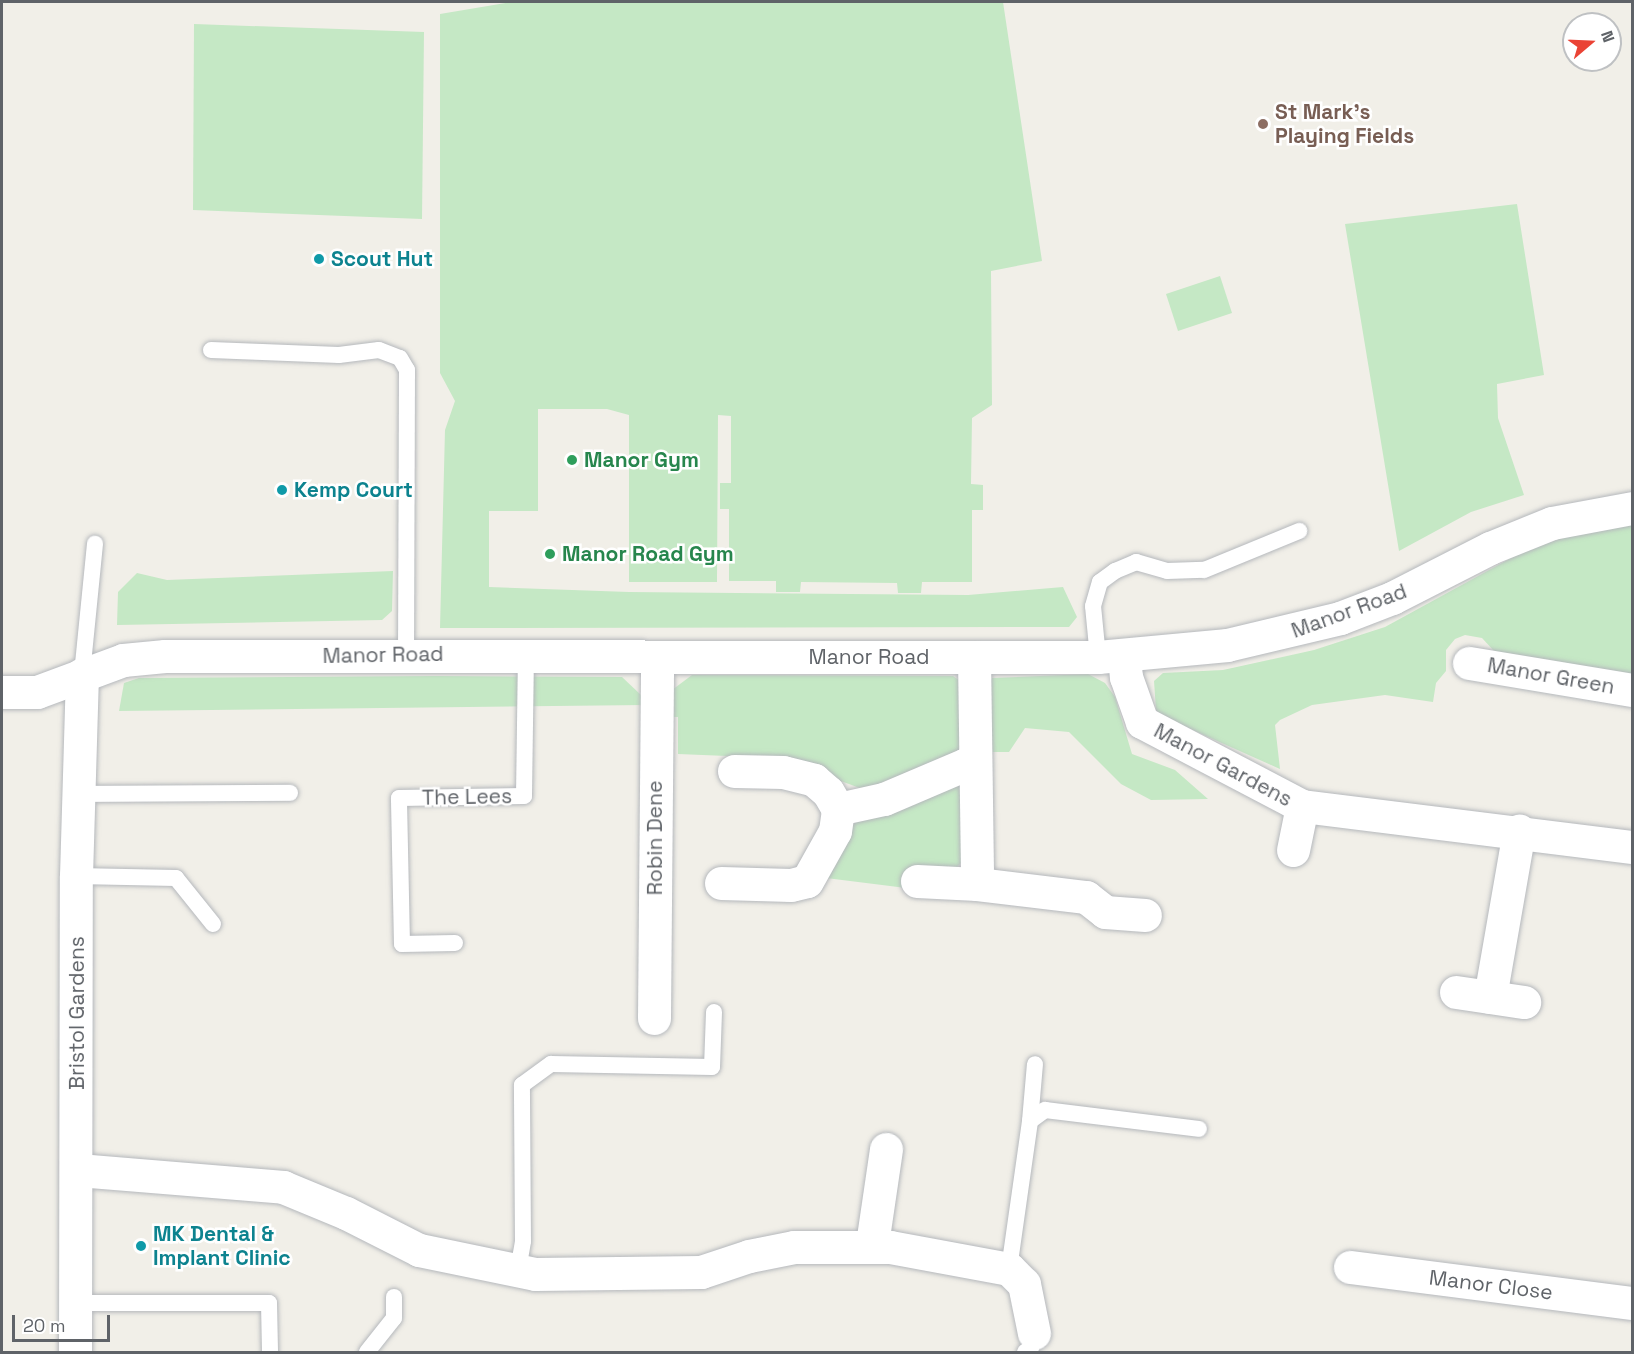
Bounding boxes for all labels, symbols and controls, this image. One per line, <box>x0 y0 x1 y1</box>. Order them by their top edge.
north arrow <box>1562 12 1622 72</box>
text: N <box>1596 28 1619 45</box>
place label: St Mark's Playing Fields <box>1275 99 1414 149</box>
marker: St Mark's Playing Fields <box>1256 117 1270 131</box>
place label: Scout Hut <box>331 246 433 272</box>
marker: Scout Hut <box>312 252 326 266</box>
place label: Manor Gym <box>584 447 699 473</box>
marker: Manor Gym <box>565 453 579 467</box>
place label: Kemp Court <box>294 477 413 503</box>
marker: Kemp Court <box>275 483 289 497</box>
place label: Manor Road Gym <box>562 541 734 567</box>
marker: Manor Road Gym <box>543 547 557 561</box>
street label: Manor Road <box>1288 578 1410 644</box>
street label: Manor Road <box>322 641 444 669</box>
street label: Manor Road <box>809 644 929 670</box>
street label: Manor Green <box>1486 652 1616 700</box>
street label: Manor Gardens <box>1150 718 1296 812</box>
street label: Robin Dene <box>642 781 668 895</box>
street label: The Lees <box>422 784 512 810</box>
street label: Bristol Gardens <box>64 936 90 1090</box>
place label: MK Dental & Implant Clinic <box>153 1221 291 1271</box>
marker: MK Dental & Implant Clinic <box>134 1239 148 1253</box>
street label: Manor Close <box>1428 1265 1554 1305</box>
scale bar <box>15 1303 112 1341</box>
text: 20 m <box>23 1314 66 1337</box>

